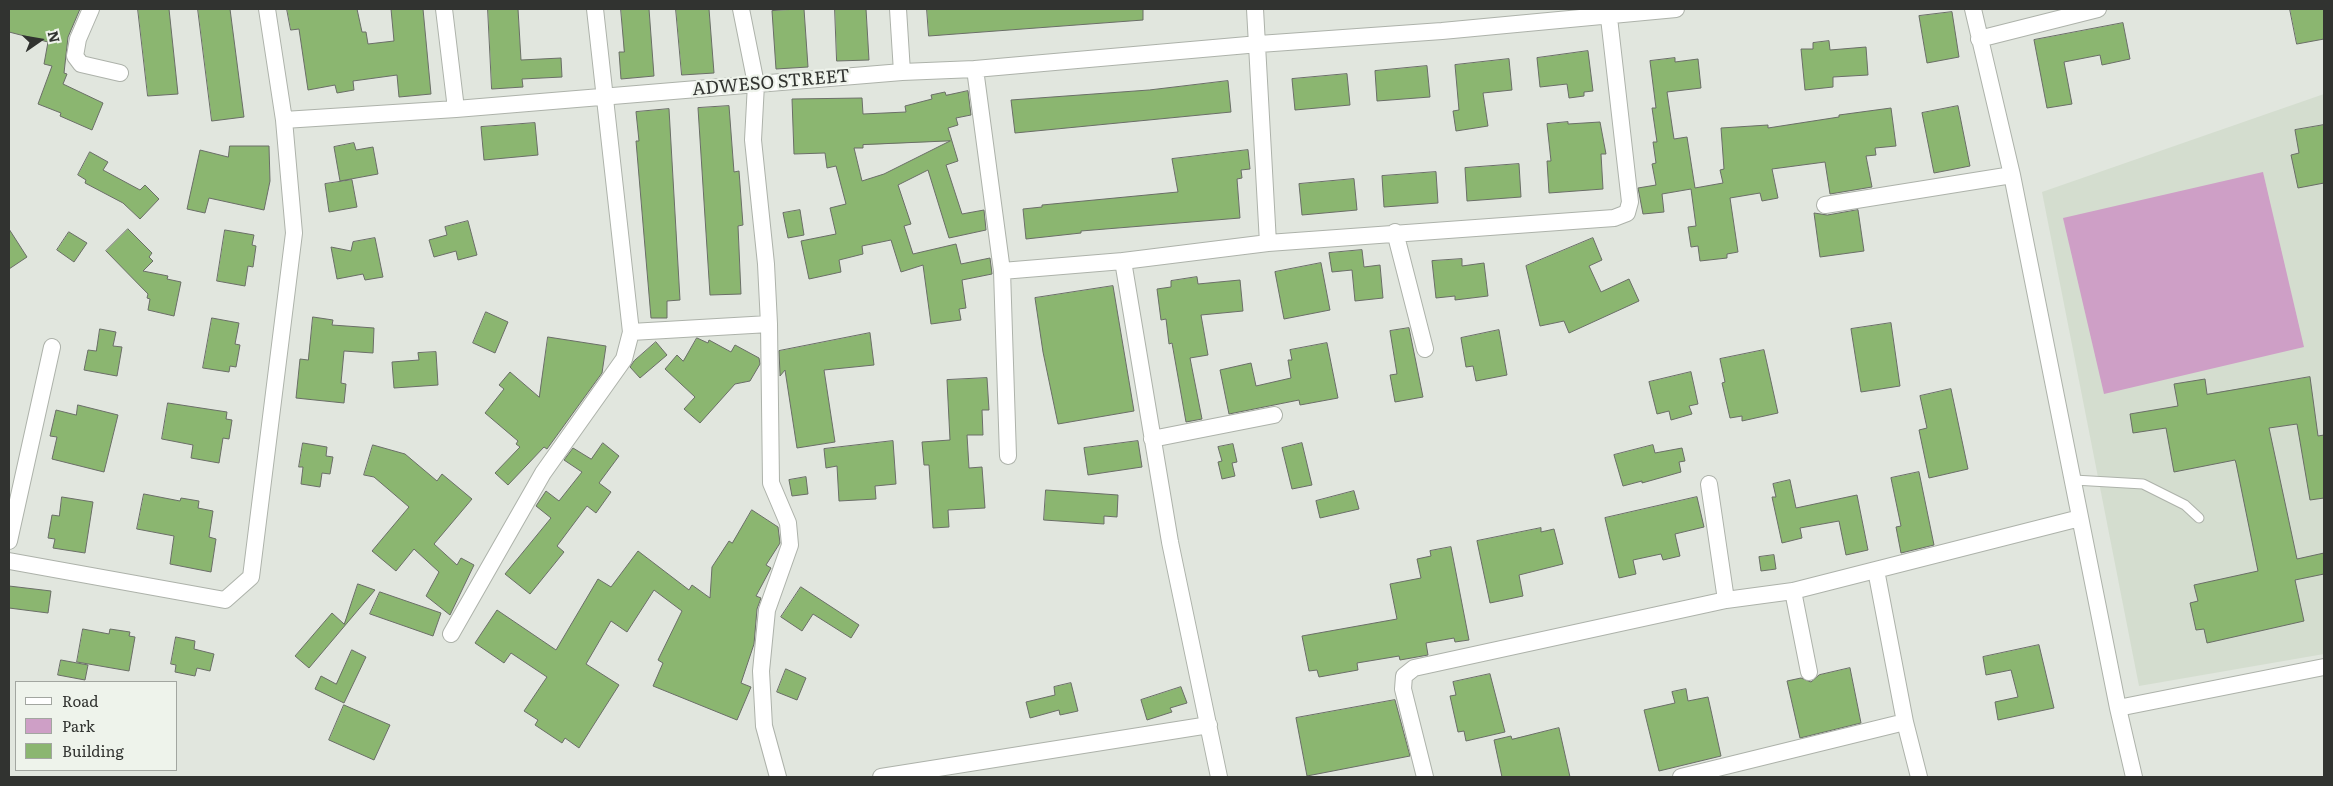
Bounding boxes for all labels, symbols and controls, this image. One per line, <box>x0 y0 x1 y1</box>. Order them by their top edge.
north arrow <box>15 15 65 65</box>
text: N <box>44 29 66 45</box>
street label: ADWESO STREET <box>691 65 851 101</box>
legend <box>15 681 178 771</box>
text: Road <box>62 689 98 712</box>
text: Park <box>62 714 95 737</box>
text: Building <box>62 739 124 762</box>

